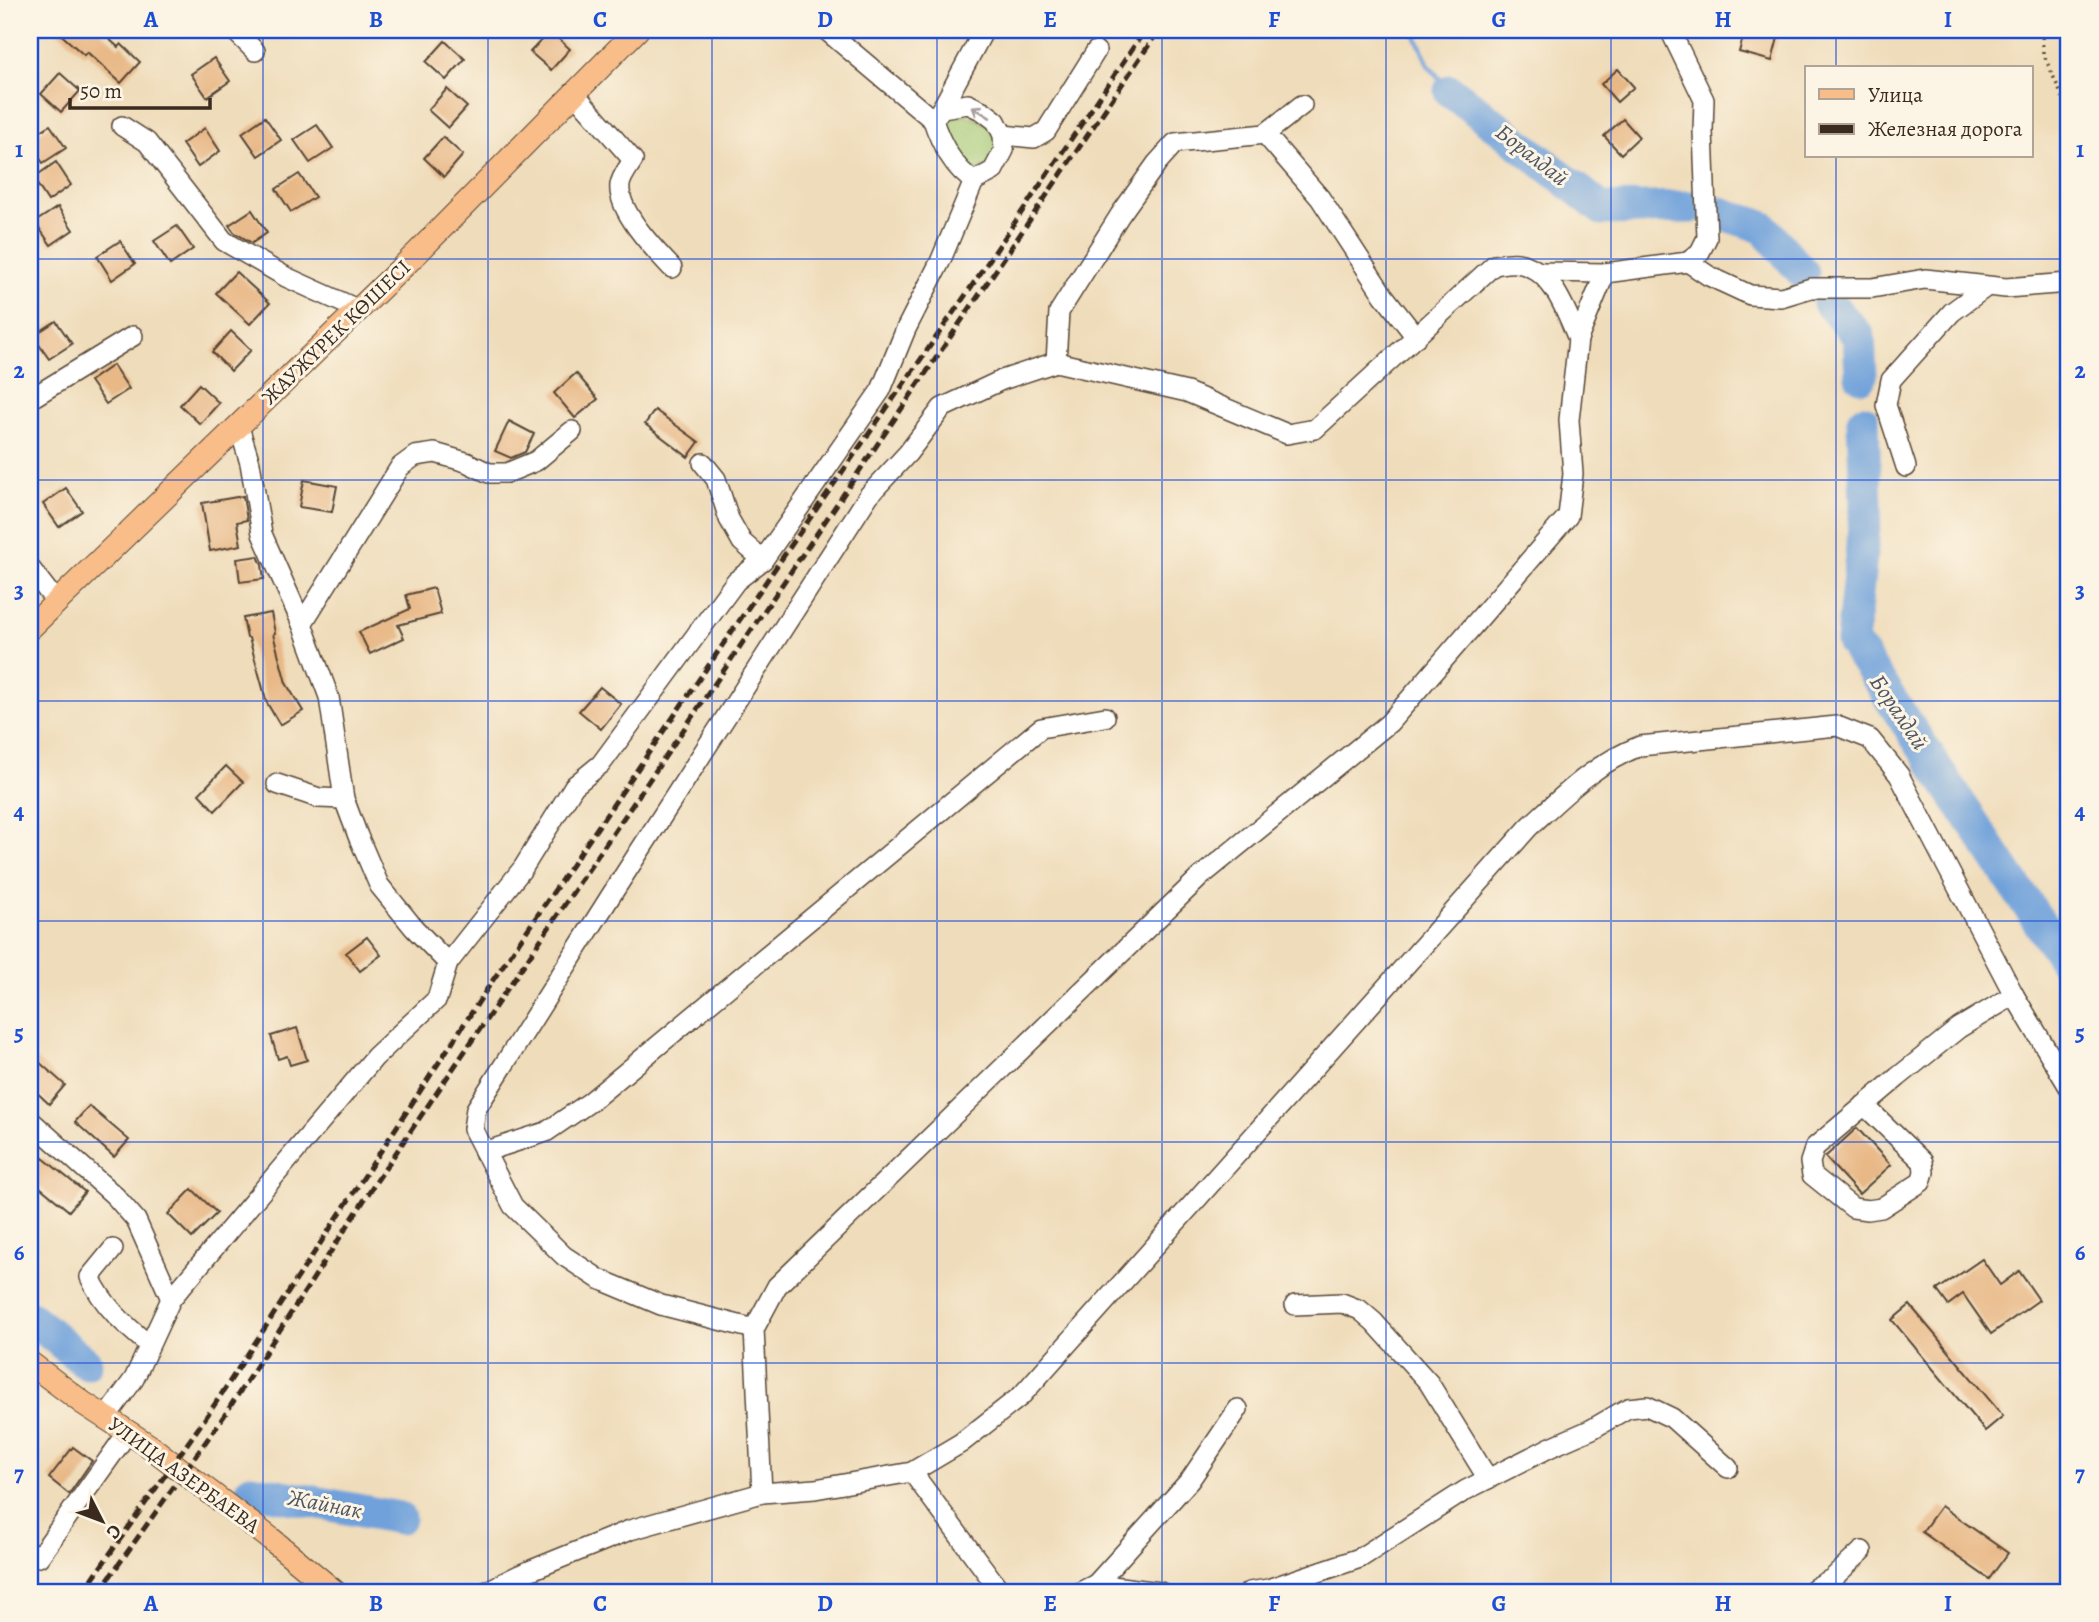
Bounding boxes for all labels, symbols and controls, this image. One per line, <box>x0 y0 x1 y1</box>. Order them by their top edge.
text: A <box>143 4 159 35</box>
text: B <box>369 4 383 35</box>
text: C <box>593 4 607 35</box>
text: D <box>817 4 833 35</box>
text: E <box>1043 4 1057 35</box>
text: F <box>1268 4 1281 35</box>
text: G <box>1491 4 1507 35</box>
text: H <box>1714 4 1732 35</box>
text: I <box>1944 4 1952 35</box>
scale bar <box>70 66 210 110</box>
legend <box>1805 66 2032 158</box>
text: 50 m <box>80 77 122 105</box>
text: Улица <box>1868 81 1923 109</box>
one-way arrow <box>972 104 992 118</box>
text: Железная дорога <box>1868 115 2023 143</box>
water label: Боралдай <box>1489 117 1575 193</box>
text: 1 <box>15 134 23 165</box>
text: 1 <box>2076 134 2084 165</box>
street label: ЖАУЖҮРЕК КӨШЕСІ <box>255 253 417 411</box>
text: 2 <box>13 355 25 386</box>
text: 2 <box>2074 355 2086 386</box>
text: 3 <box>14 575 24 606</box>
text: 3 <box>2075 575 2085 606</box>
water label: Боралдай <box>1862 668 1936 756</box>
text: 4 <box>14 796 25 827</box>
text: 4 <box>2075 796 2086 827</box>
text: 5 <box>14 1017 24 1048</box>
text: 5 <box>2075 1017 2085 1048</box>
text: 6 <box>14 1237 25 1268</box>
text: 6 <box>2075 1237 2086 1268</box>
street label: УЛИЦА АЗЕРБАЕВА <box>102 1410 266 1540</box>
text: 7 <box>14 1458 24 1489</box>
text: 7 <box>2075 1458 2085 1489</box>
water label: Жайнак <box>284 1481 365 1526</box>
north arrow <box>66 1486 136 1556</box>
text: С <box>100 1519 127 1545</box>
text: A <box>143 1588 159 1619</box>
text: B <box>369 1588 383 1619</box>
text: C <box>593 1588 607 1619</box>
text: D <box>817 1588 833 1619</box>
text: E <box>1043 1588 1057 1619</box>
text: F <box>1268 1588 1281 1619</box>
text: G <box>1491 1588 1507 1619</box>
text: H <box>1714 1588 1732 1619</box>
text: I <box>1944 1588 1952 1619</box>

